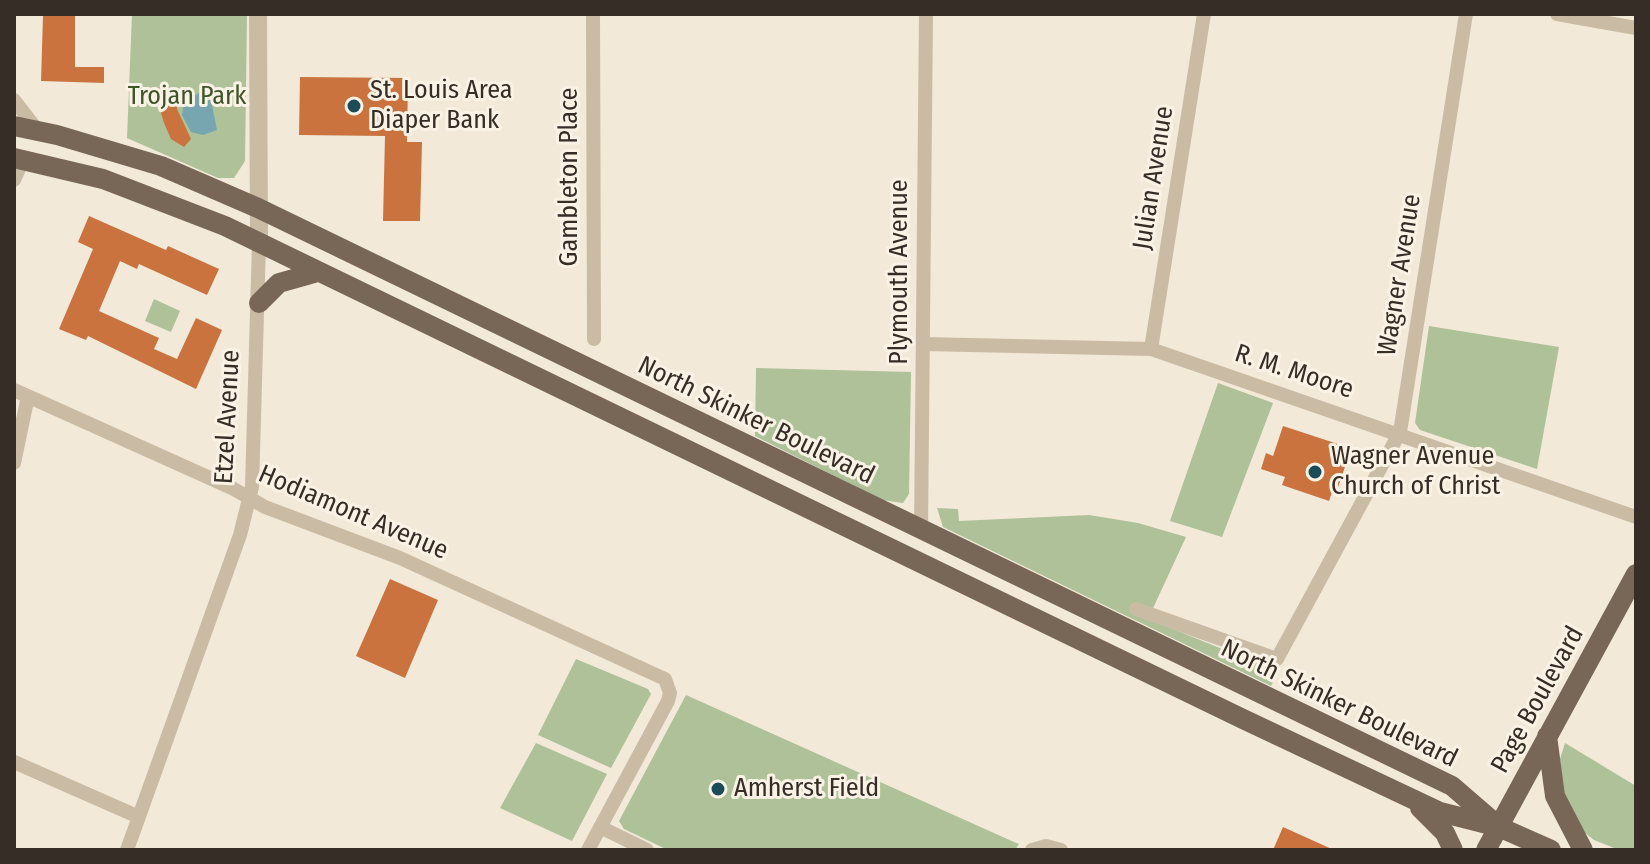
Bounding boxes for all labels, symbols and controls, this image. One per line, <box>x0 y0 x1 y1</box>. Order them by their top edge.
place label: St. Louis Area Diaper Bank <box>370 75 512 136</box>
park label: Trojan Park <box>128 81 246 113</box>
street label: Gambleton Place <box>554 88 586 266</box>
marker: St. Louis Area Diaper Bank <box>345 97 363 115</box>
street label: Julian Avenue <box>1127 104 1181 252</box>
street label: Plymouth Avenue <box>884 179 916 365</box>
street label: Wagner Avenue <box>1372 192 1428 358</box>
street label: R. M. Moore <box>1231 338 1357 406</box>
street label: Etzel Avenue <box>209 349 247 485</box>
street label: North Skinker Boulevard <box>633 350 879 492</box>
place label: Wagner Avenue Church of Christ <box>1331 441 1500 502</box>
street label: Hodiamont Avenue <box>254 459 452 567</box>
marker: Wagner Avenue Church of Christ <box>1306 463 1324 481</box>
street label: Page Boulevard <box>1485 621 1591 779</box>
street label: North Skinker Boulevard <box>1216 633 1462 775</box>
place label: Amherst Field <box>734 773 879 805</box>
marker: Amherst Field <box>709 780 727 798</box>

